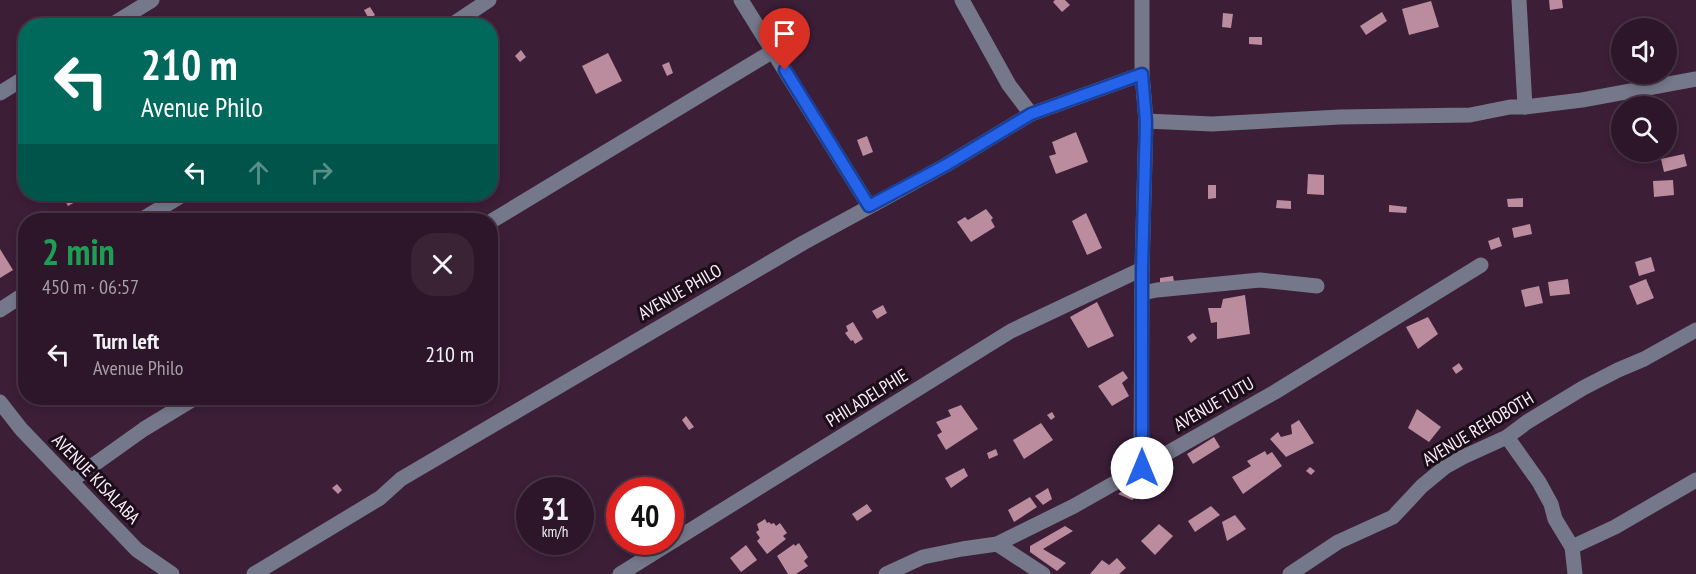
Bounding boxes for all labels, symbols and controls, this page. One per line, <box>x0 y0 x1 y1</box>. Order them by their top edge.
pin <box>759 8 810 70</box>
icon: arrive <box>768 17 801 50</box>
map controls <box>1611 18 1677 162</box>
button: sound <box>1611 18 1677 84</box>
text: 210 m <box>141 37 238 92</box>
icon: left <box>42 42 120 120</box>
text: Avenue Philo <box>141 90 263 124</box>
button: search <box>1611 96 1677 162</box>
icon: left <box>179 156 212 189</box>
icon: ahead <box>242 156 275 189</box>
icon: right <box>305 156 338 189</box>
text: 2 min <box>42 228 115 275</box>
button: close <box>411 233 474 296</box>
street label: AVENUE PHILO <box>634 258 726 325</box>
text: 450 m · 06:57 <box>42 274 139 300</box>
text: Turn left <box>93 327 159 355</box>
icon: left <box>42 338 75 371</box>
text: 210 m <box>425 340 474 368</box>
text: Avenue Philo <box>93 355 183 381</box>
street label: PHILADELPHIE <box>821 363 912 432</box>
street label: AVENUE TUTU <box>1170 371 1258 436</box>
street label: AVENUE REHOBOTH <box>1418 386 1538 471</box>
street label: AVENUE KISALABA <box>48 429 146 529</box>
position arrow <box>1110 436 1174 500</box>
speed limit sign: 40 <box>606 477 684 555</box>
text: 31 <box>541 489 569 528</box>
text: km/h <box>542 522 568 541</box>

